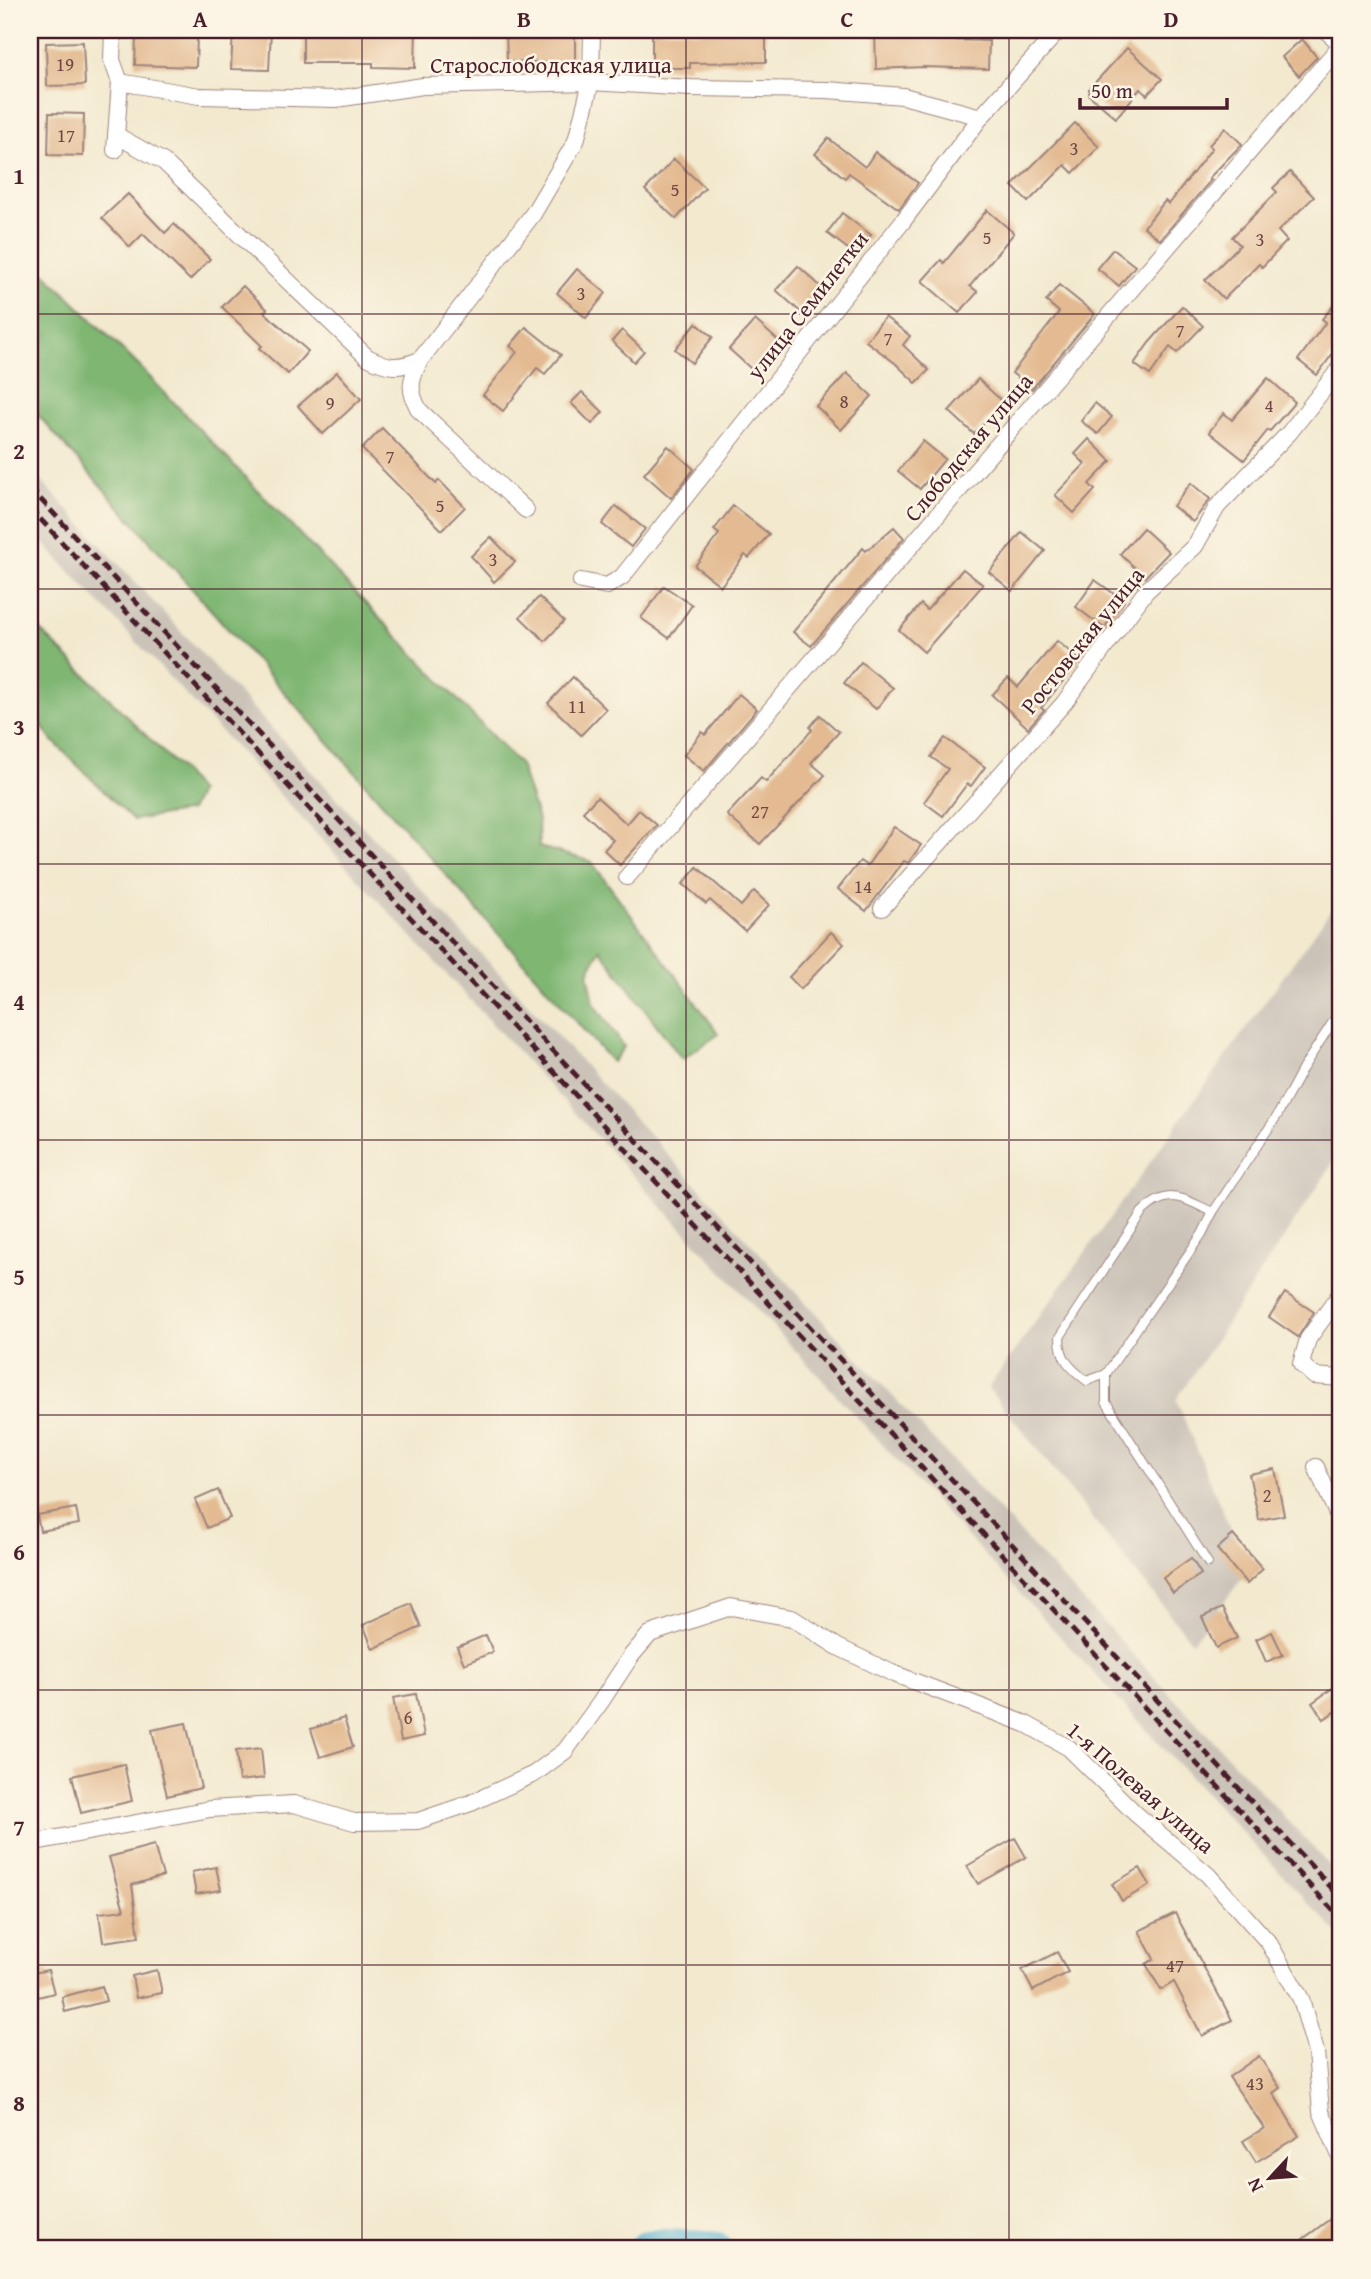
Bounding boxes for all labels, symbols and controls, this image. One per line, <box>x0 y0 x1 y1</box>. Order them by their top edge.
text: A <box>193 2 208 35</box>
text: B <box>517 2 531 35</box>
text: C <box>840 2 854 35</box>
text: D <box>1164 2 1179 35</box>
street label: Старослободская улица <box>430 48 672 81</box>
house number: 19 <box>56 50 74 78</box>
scale bar <box>1080 66 1228 110</box>
text: 50 m <box>1091 75 1133 106</box>
house number: 17 <box>57 121 75 149</box>
house number: 3 <box>1069 134 1079 162</box>
text: 1 <box>13 159 25 192</box>
house number: 5 <box>670 175 680 203</box>
street label: улица Семилетки <box>738 223 876 387</box>
house number: 5 <box>982 223 992 251</box>
house number: 3 <box>1255 225 1265 253</box>
house number: 3 <box>576 279 586 307</box>
house number: 7 <box>1175 316 1185 344</box>
house number: 7 <box>883 324 893 352</box>
street label: Слободская улица <box>896 366 1040 528</box>
house number: 8 <box>839 387 849 415</box>
house number: 9 <box>325 389 335 417</box>
house number: 4 <box>1264 391 1274 419</box>
text: 2 <box>13 434 25 467</box>
house number: 7 <box>385 442 395 470</box>
house number: 5 <box>435 491 445 519</box>
house number: 3 <box>488 545 498 573</box>
street label: Ростовская улица <box>1012 560 1152 720</box>
house number: 11 <box>568 692 586 720</box>
text: 3 <box>13 710 25 743</box>
house number: 27 <box>751 797 769 825</box>
house number: 14 <box>854 872 872 900</box>
text: 4 <box>13 985 25 1018</box>
text: 5 <box>13 1260 25 1293</box>
house number: 2 <box>1262 1481 1272 1509</box>
text: 6 <box>13 1535 25 1568</box>
house number: 6 <box>403 1703 413 1731</box>
street label: 1-я Полевая улица <box>1060 1713 1222 1861</box>
text: 7 <box>13 1811 25 1844</box>
house number: 47 <box>1166 1951 1184 1979</box>
house number: 43 <box>1246 2069 1264 2097</box>
text: 8 <box>13 2086 25 2119</box>
north arrow <box>1234 2142 1304 2212</box>
text: N <box>1239 2173 1270 2197</box>

